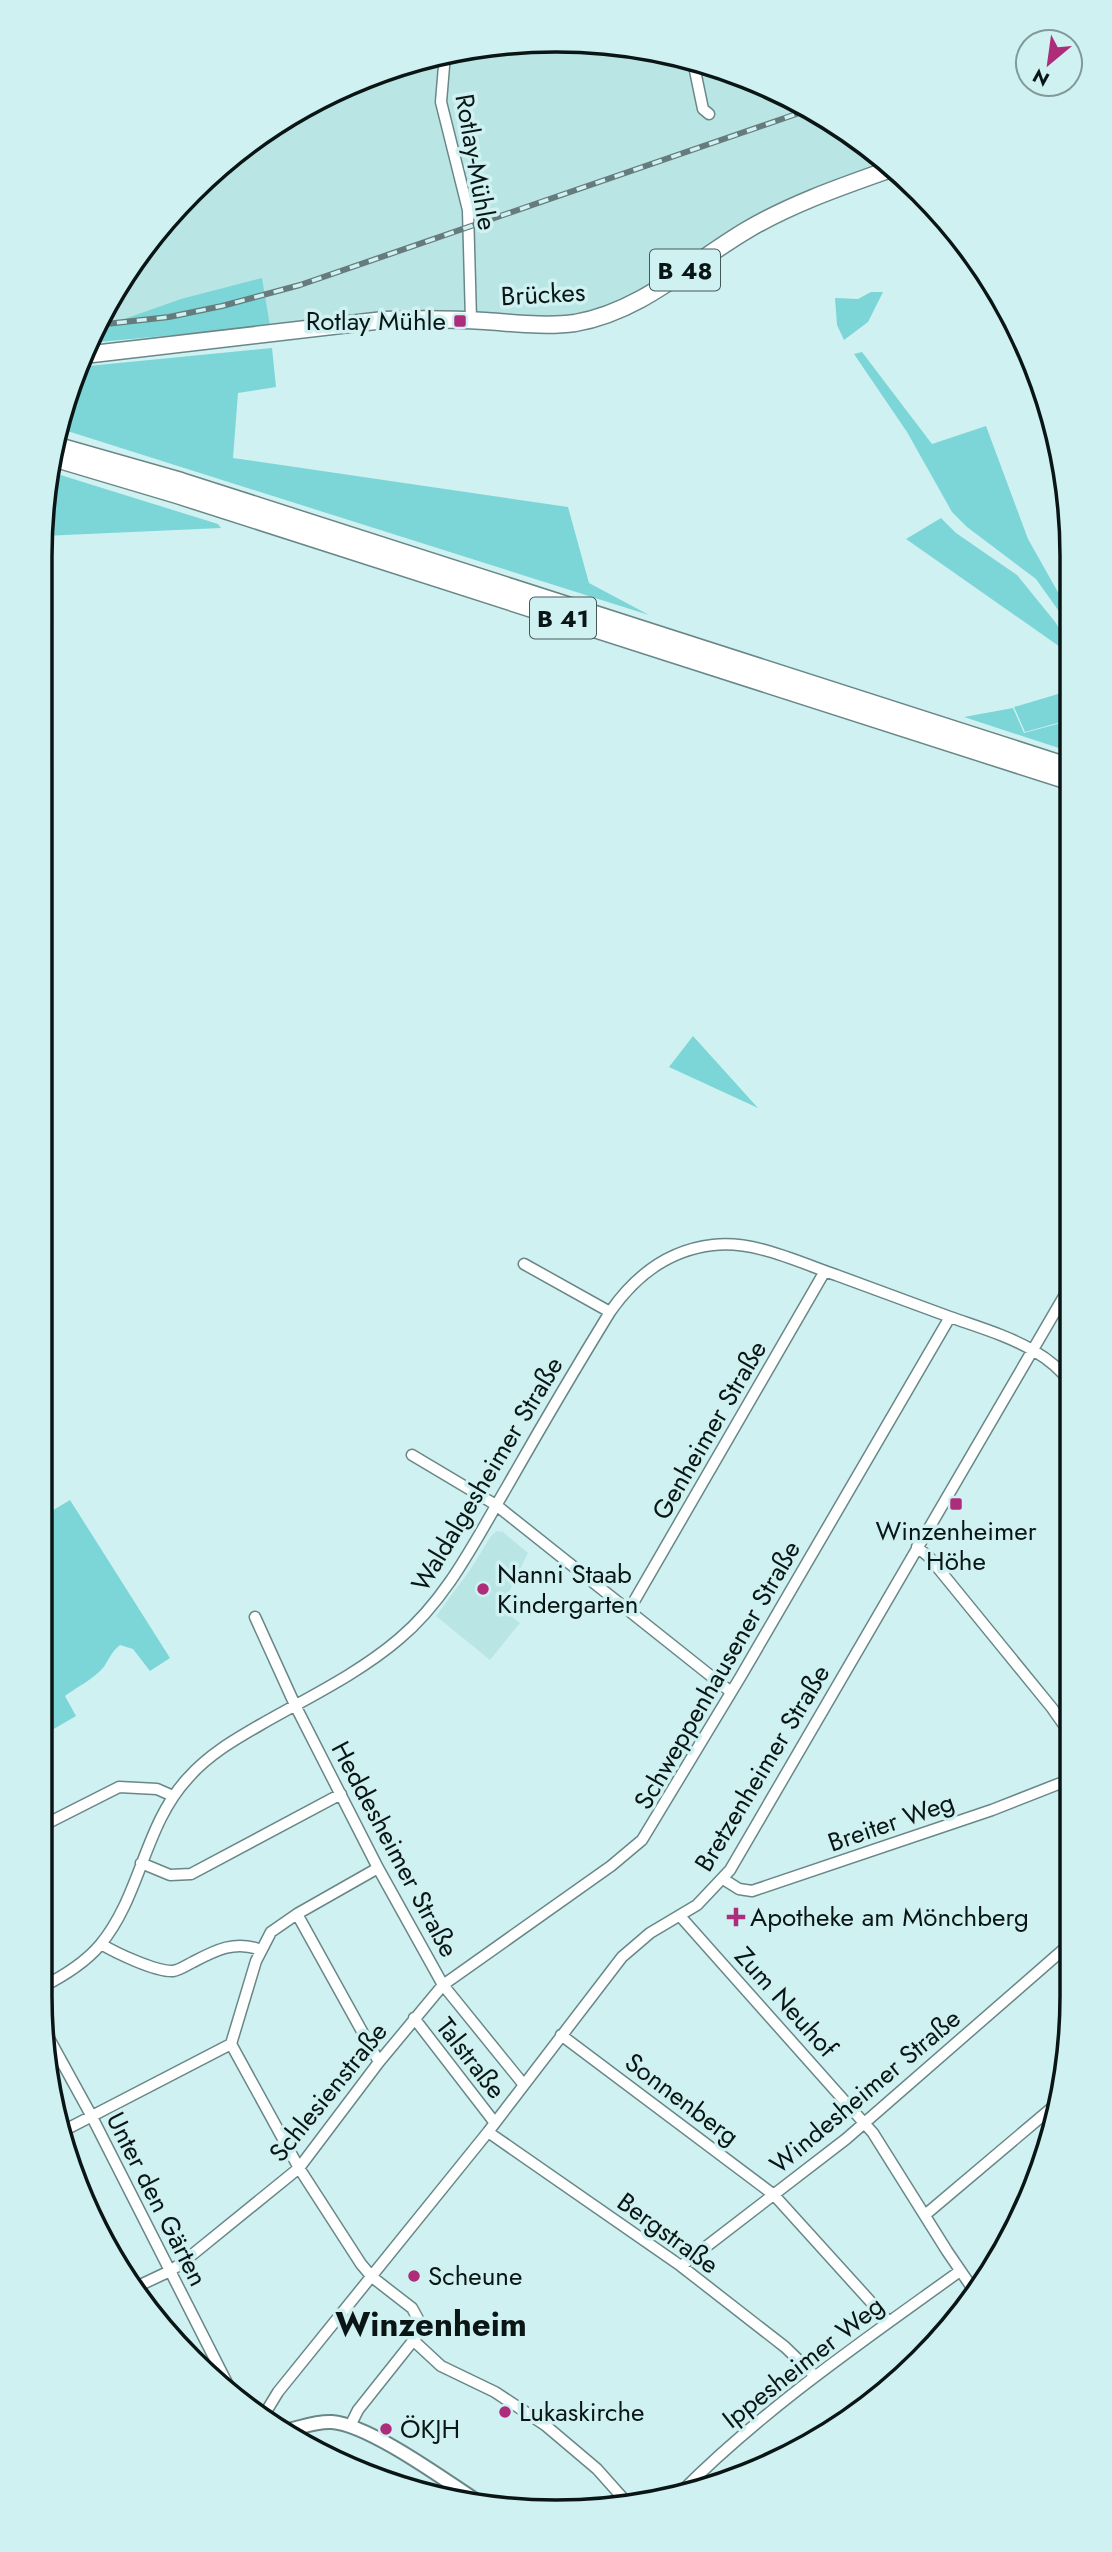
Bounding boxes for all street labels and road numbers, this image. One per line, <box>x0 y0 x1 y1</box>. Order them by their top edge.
street label: Rotlay-Mühle <box>445 91 507 233</box>
road number: B 48 <box>650 249 720 290</box>
street label: Brückes <box>500 273 586 315</box>
road number: B 41 <box>530 598 596 638</box>
street label: Genheimer Straße <box>642 1333 776 1527</box>
street label: Waldalgesheimer Straße <box>402 1349 572 1599</box>
street label: Schweppenhausener Straße <box>624 1533 810 1817</box>
street label: Bretzenheimer Straße <box>685 1657 839 1879</box>
street label: Heddesheimer Straße <box>322 1734 468 1964</box>
street label: Breiter Weg <box>823 1783 959 1861</box>
street label: Zum Neuhof <box>726 1938 847 2066</box>
street label: Windesheimer Straße <box>761 2000 969 2182</box>
street label: Talstraße <box>427 2009 515 2107</box>
street label: Schlesienstraße <box>260 2014 396 2170</box>
street label: Sonnenberg <box>617 2043 747 2155</box>
street label: Unter den Gärten <box>97 2105 217 2293</box>
street label: Bergstraße <box>609 2183 727 2283</box>
street label: Ippesheimer Weg <box>714 2287 892 2437</box>

